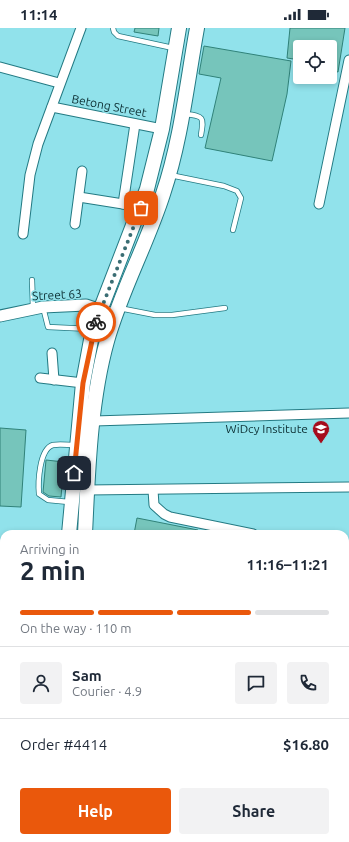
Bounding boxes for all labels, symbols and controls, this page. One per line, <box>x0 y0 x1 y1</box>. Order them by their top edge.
text: 11:14 <box>20 6 58 23</box>
map controls <box>293 40 337 84</box>
button: locate <box>293 40 337 84</box>
street label: Betong Street <box>71 92 148 119</box>
pin <box>124 191 158 225</box>
icon: bag <box>130 197 152 219</box>
street label: Street 63 <box>32 287 82 302</box>
courier <box>76 302 116 342</box>
icon: bike <box>85 311 107 333</box>
school or university icon: WiDcy Institute <box>311 419 331 444</box>
place label: WiDcy Institute <box>225 422 308 435</box>
pin <box>57 456 91 490</box>
icon: home <box>63 462 85 484</box>
text: Arriving in <box>20 542 79 556</box>
text: 2 min <box>20 556 86 585</box>
text: 11:16–11:21 <box>246 556 329 573</box>
text: On the way · 110 m <box>20 621 132 635</box>
button: person <box>20 662 62 704</box>
button: chat <box>235 662 277 704</box>
button: phone <box>287 662 329 704</box>
text: Sam <box>72 667 102 684</box>
text: Courier · 4.9 <box>72 684 142 698</box>
text: Order #4414 <box>20 736 107 753</box>
text: $16.80 <box>283 736 329 753</box>
button: Help <box>20 788 171 834</box>
button: Share <box>179 788 329 834</box>

